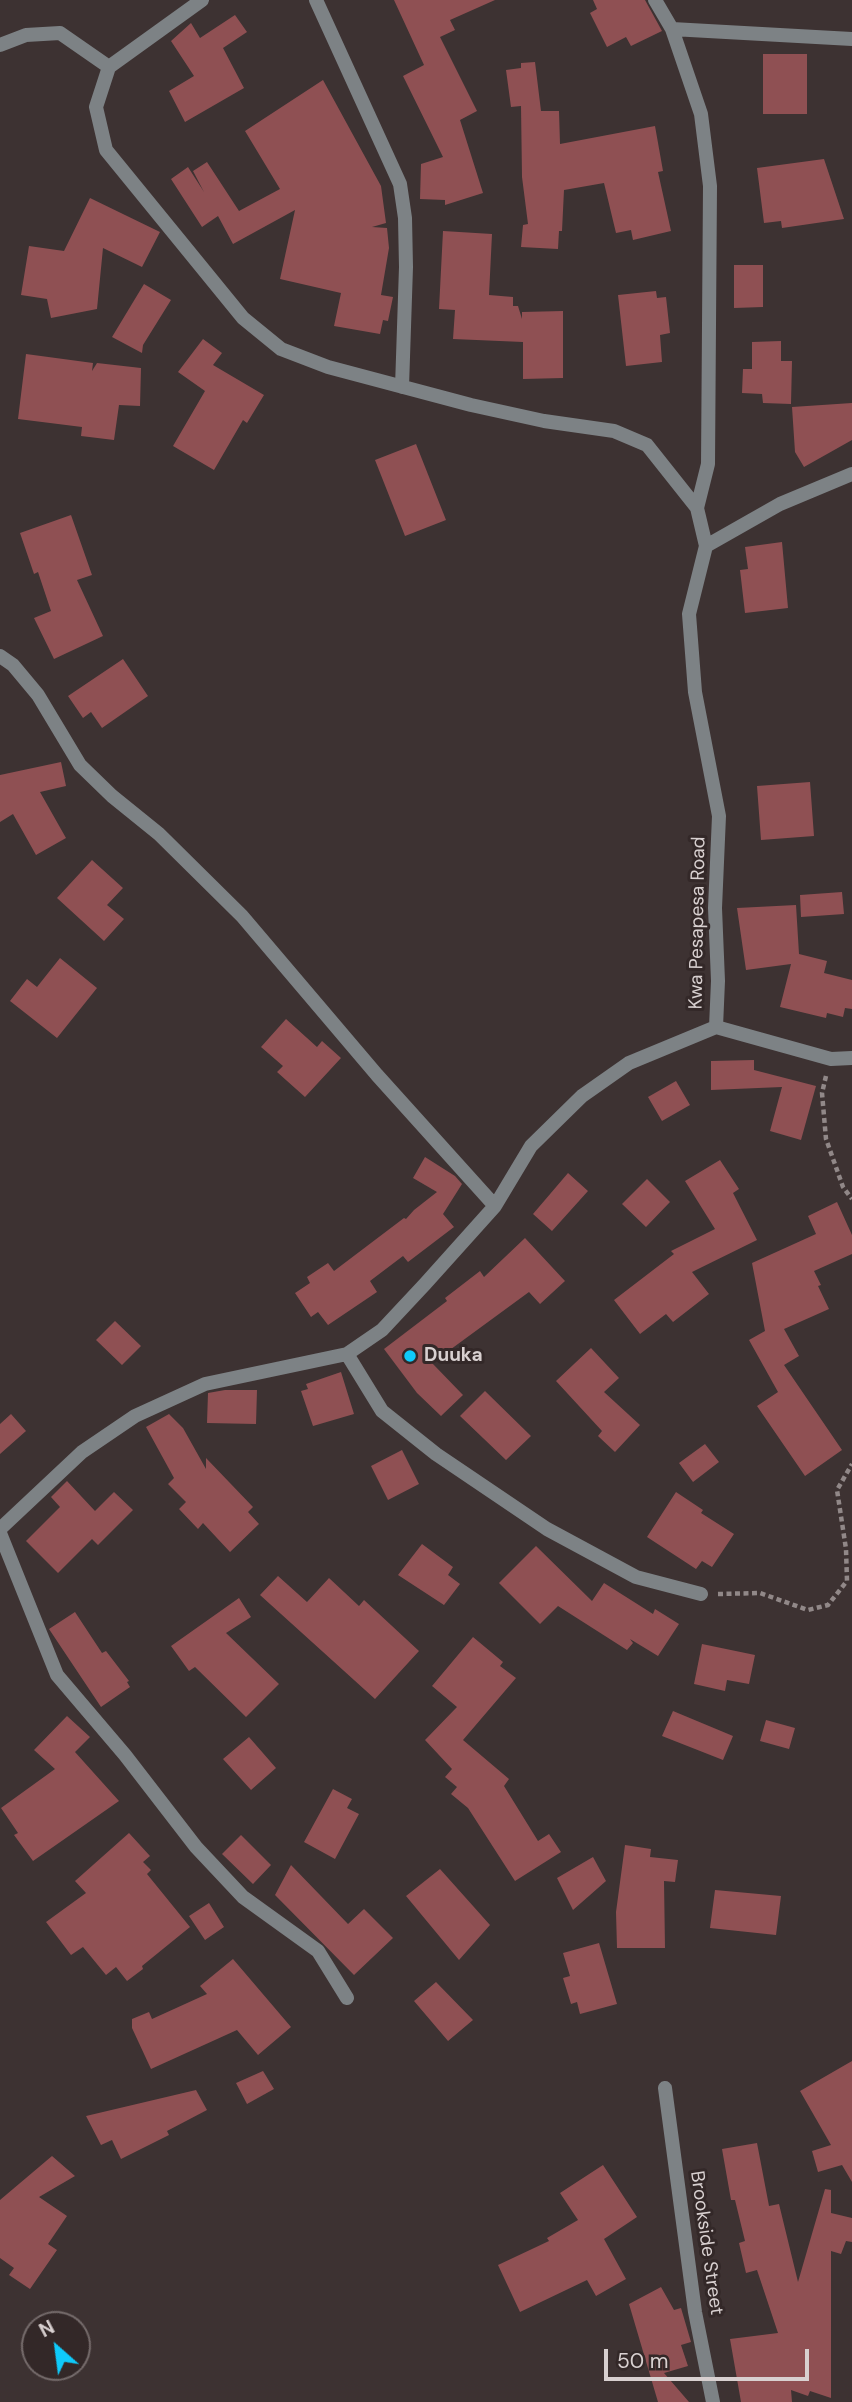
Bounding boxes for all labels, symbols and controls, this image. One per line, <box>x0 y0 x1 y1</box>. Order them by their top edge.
street label: Kwa Pesapesa Road <box>685 836 711 1010</box>
place label: Duuka <box>424 1345 483 1367</box>
marker: Duuka <box>402 1348 418 1364</box>
street label: Brookside Street <box>685 2169 727 2317</box>
north arrow <box>21 2311 91 2381</box>
text: N <box>35 2314 59 2343</box>
scale bar <box>607 2336 812 2380</box>
text: 50 m <box>617 2347 668 2375</box>

